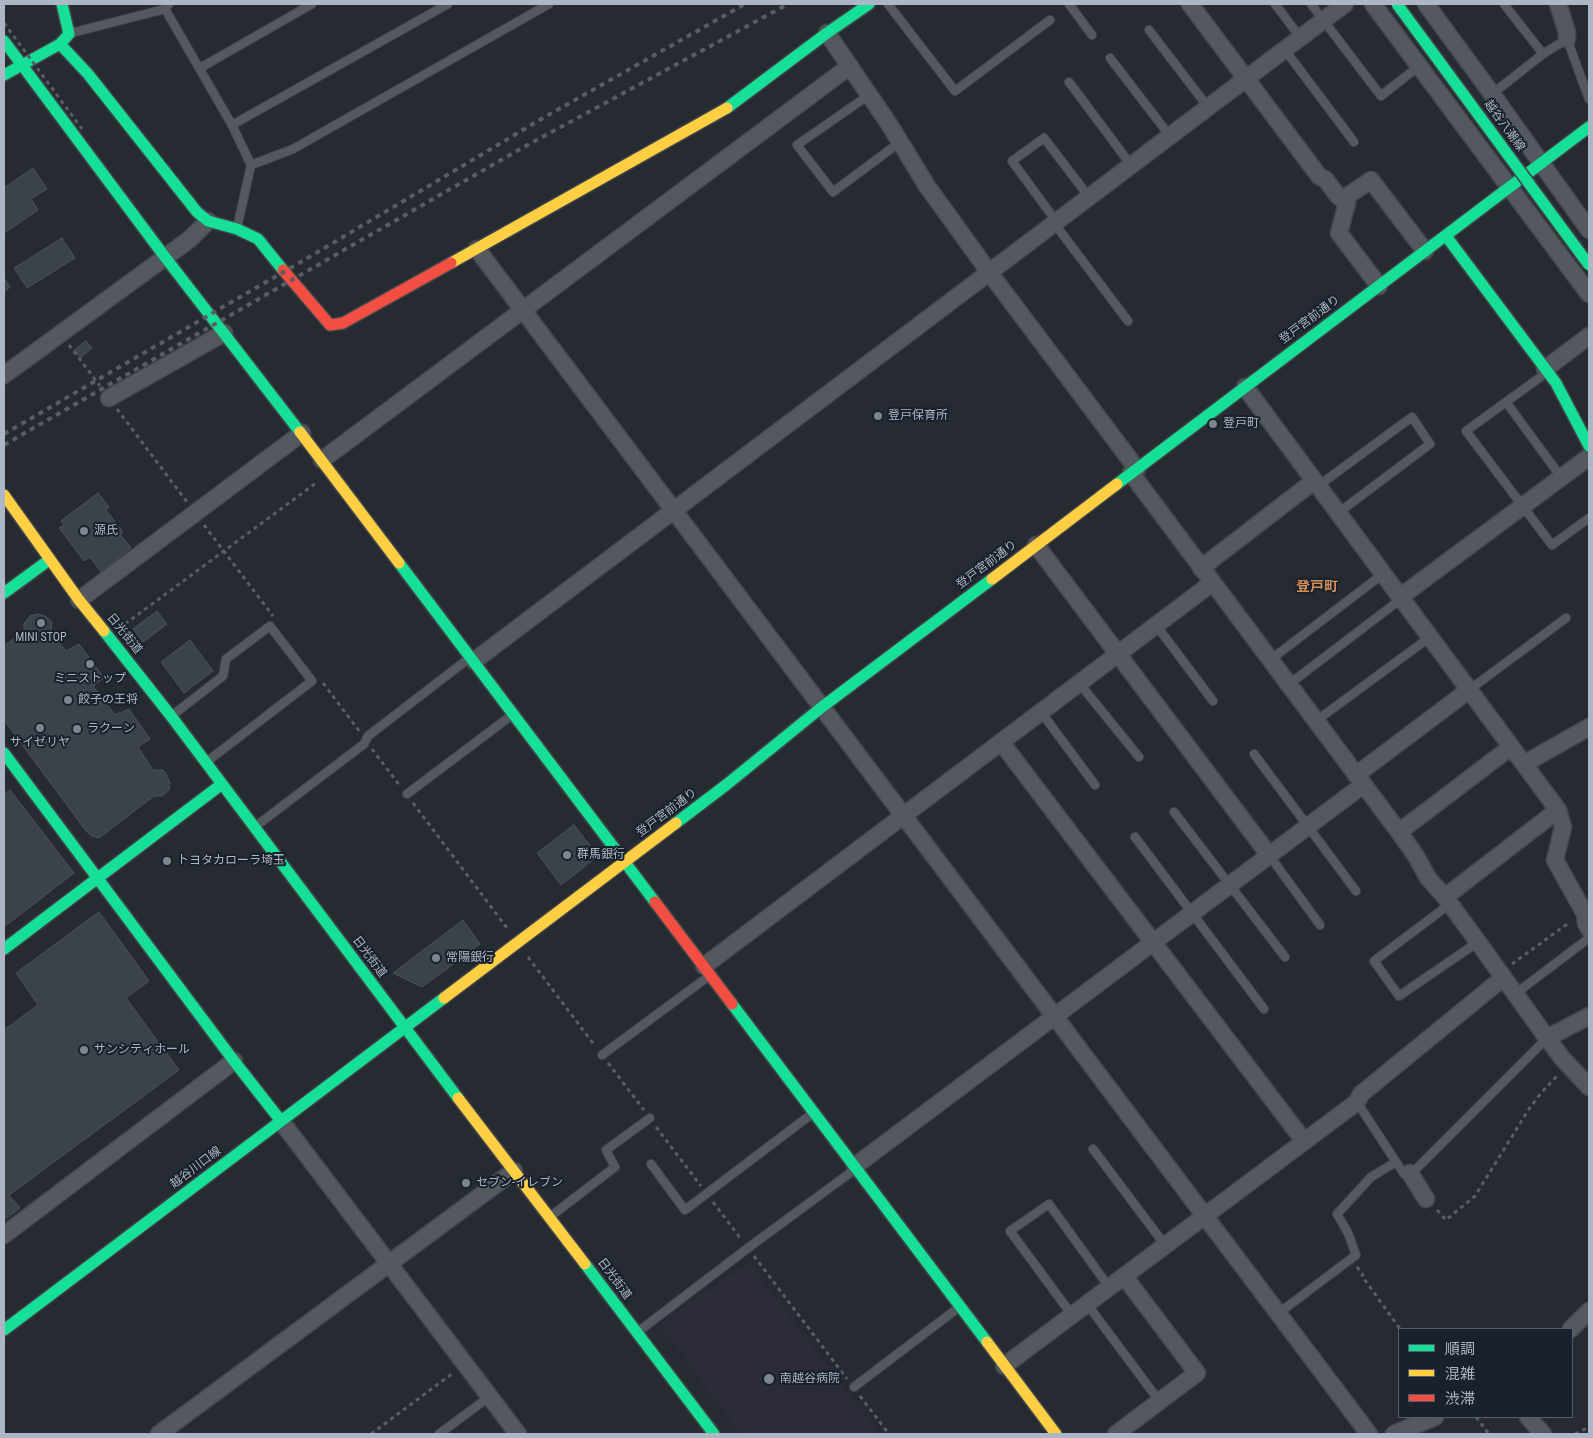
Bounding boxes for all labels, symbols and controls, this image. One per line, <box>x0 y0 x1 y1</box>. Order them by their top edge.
street label: 越谷八潮線 <box>1481 97 1527 155</box>
street label: 登戸宮前通り <box>1277 293 1343 347</box>
place label: 登戸保育所 <box>888 409 948 423</box>
marker: 登戸保育所 <box>872 410 884 422</box>
place label: 登戸町 <box>1223 417 1259 431</box>
marker: 登戸町 <box>1207 418 1219 430</box>
place label: 源氏 <box>94 524 118 538</box>
marker: 源氏 <box>78 525 90 537</box>
street label: 登戸宮前通り <box>954 538 1020 592</box>
district label: 登戸町 <box>1296 579 1338 595</box>
street label: 日光街道 <box>103 611 145 657</box>
marker: MINI STOP <box>35 617 47 629</box>
place label: MINI STOP <box>15 631 67 645</box>
marker: ミニストップ <box>84 658 96 670</box>
place label: ミニストップ <box>54 672 126 686</box>
place label: 餃子の王将 <box>78 693 138 707</box>
marker: 餃子の王将 <box>62 694 74 706</box>
marker: サイゼリヤ <box>34 722 46 734</box>
place label: ラクーン <box>87 722 135 736</box>
marker: ラクーン <box>71 723 83 735</box>
place label: サイゼリヤ <box>10 736 70 750</box>
street label: 登戸宮前通り <box>634 786 700 840</box>
place label: 群馬銀行 <box>577 848 625 862</box>
marker: 群馬銀行 <box>561 849 573 861</box>
place label: トヨタカローラ埼玉 <box>177 854 285 868</box>
marker: トヨタカローラ埼玉 <box>161 855 173 867</box>
street label: 日光街道 <box>349 933 389 981</box>
place label: 常陽銀行 <box>446 951 494 965</box>
marker: 常陽銀行 <box>430 952 442 964</box>
place label: サンシティホール <box>94 1043 190 1057</box>
marker: サンシティホール <box>78 1044 90 1056</box>
street label: 越谷川口線 <box>168 1144 224 1192</box>
place label: セブン-イレブン <box>476 1176 563 1190</box>
marker: セブン-イレブン <box>460 1177 472 1189</box>
street label: 日光街道 <box>594 1255 634 1303</box>
legend <box>1398 1328 1573 1418</box>
text: 順調 <box>1445 1340 1475 1358</box>
text: 混雑 <box>1445 1365 1475 1383</box>
marker: 南越谷病院 <box>762 1372 776 1386</box>
place label: 南越谷病院 <box>780 1372 840 1386</box>
text: 渋滞 <box>1445 1390 1475 1408</box>

